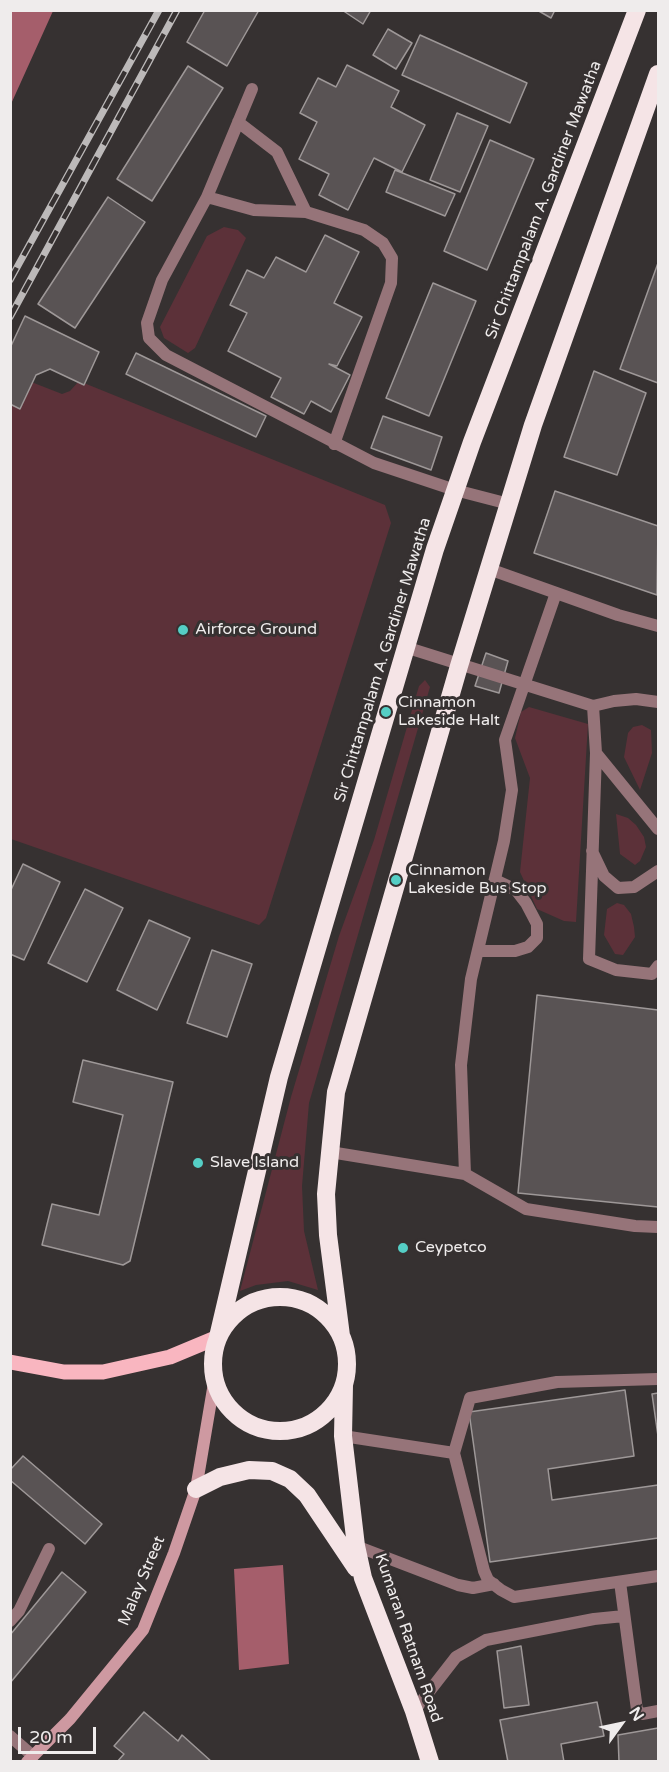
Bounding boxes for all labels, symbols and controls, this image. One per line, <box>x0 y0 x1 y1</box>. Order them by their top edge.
street label: Sir Chittampalam A. Gardiner Mawatha <box>482 58 606 342</box>
street label: Sir Chittampalam A. Gardiner Mawatha <box>330 515 436 805</box>
place label: Airforce Ground <box>195 620 317 640</box>
marker: Airforce Ground <box>176 623 190 637</box>
place label: Cinnamon Lakeside Halt <box>398 693 500 731</box>
marker: Cinnamon Lakeside Halt <box>379 705 393 719</box>
place label: Cinnamon Lakeside Bus Stop <box>408 861 547 899</box>
marker: Cinnamon Lakeside Bus Stop <box>389 873 403 887</box>
place label: Slave Island <box>210 1153 299 1173</box>
marker: Slave Island <box>191 1156 205 1170</box>
place label: Ceypetco <box>415 1238 487 1258</box>
marker: Ceypetco <box>396 1241 410 1255</box>
street label: Malay Street <box>114 1533 170 1629</box>
street label: Kumaran Ratnam Road <box>370 1551 446 1725</box>
north arrow <box>591 1694 651 1754</box>
text: N <box>624 1703 648 1725</box>
scale bar <box>21 1715 99 1753</box>
text: 20 m <box>29 1726 73 1748</box>

